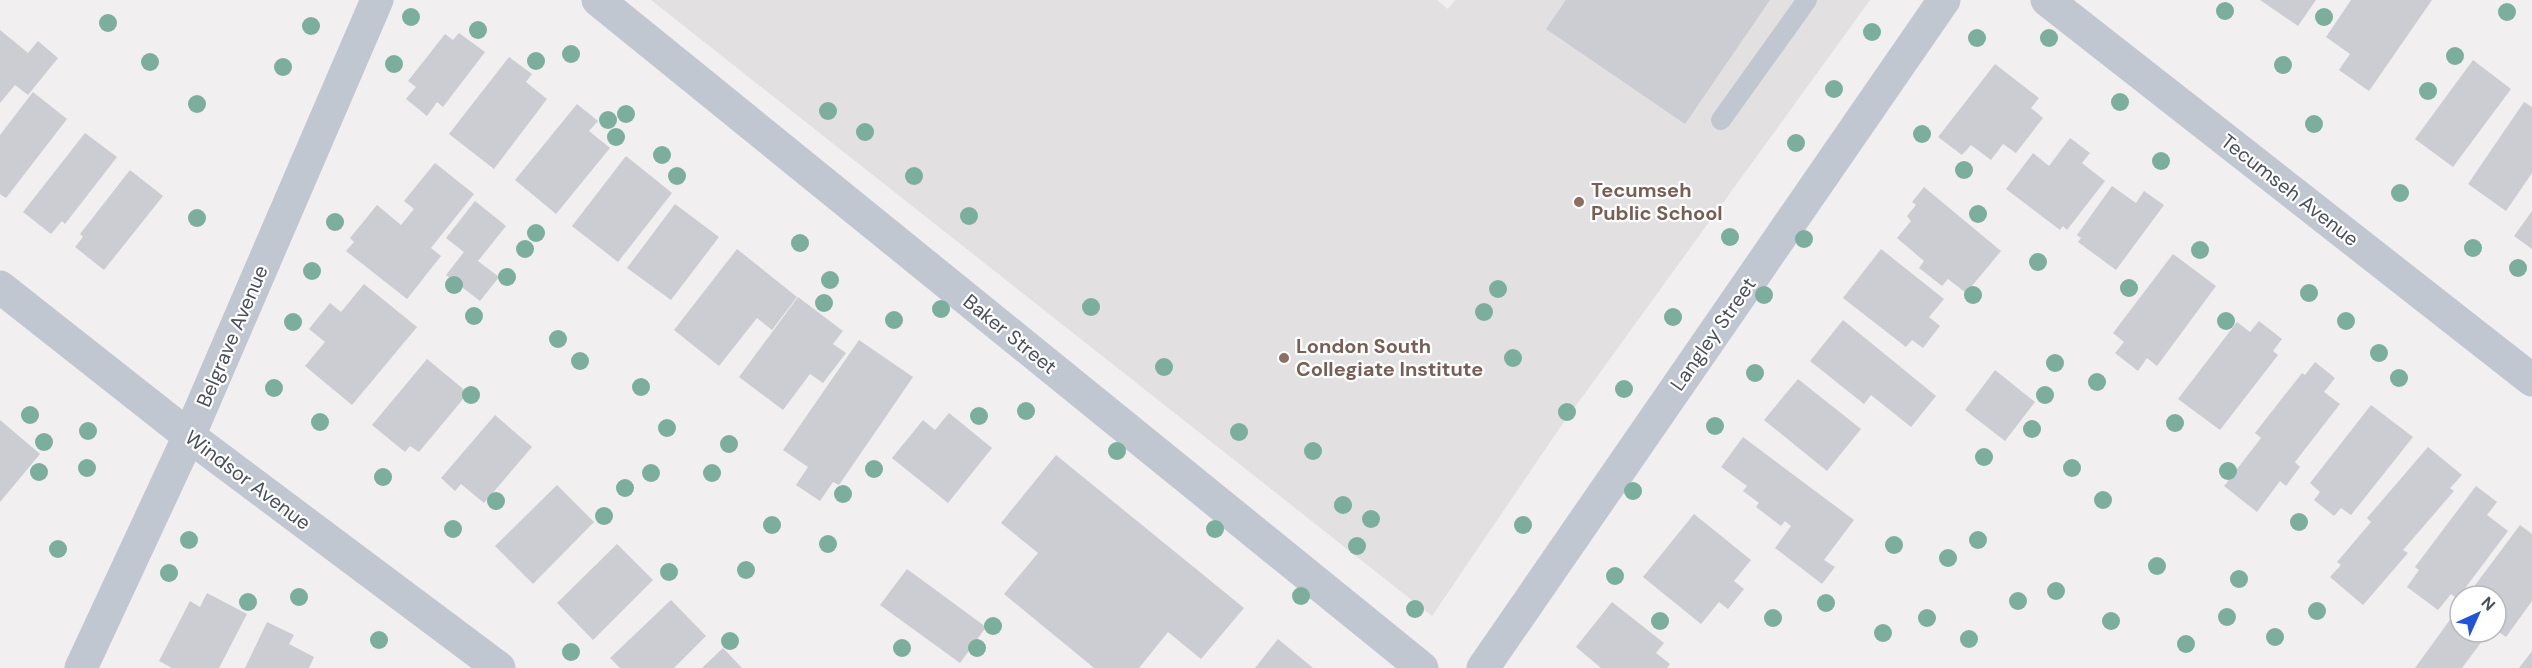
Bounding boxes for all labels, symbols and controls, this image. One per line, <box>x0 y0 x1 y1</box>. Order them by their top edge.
street label: Tecumseh Avenue <box>2216 128 2364 252</box>
place label: Tecumseh Public School <box>1591 177 1723 226</box>
marker: Tecumseh Public School <box>1572 195 1586 209</box>
street label: Belgrave Avenue <box>190 261 274 411</box>
street label: Langley Street <box>1664 272 1762 396</box>
street label: Baker Street <box>958 288 1062 380</box>
place label: London South Collegiate Institute <box>1296 333 1483 382</box>
marker: London South Collegiate Institute <box>1277 351 1291 365</box>
street label: Windsor Avenue <box>180 424 316 536</box>
north arrow <box>2448 584 2508 644</box>
text: N <box>2477 592 2500 615</box>

